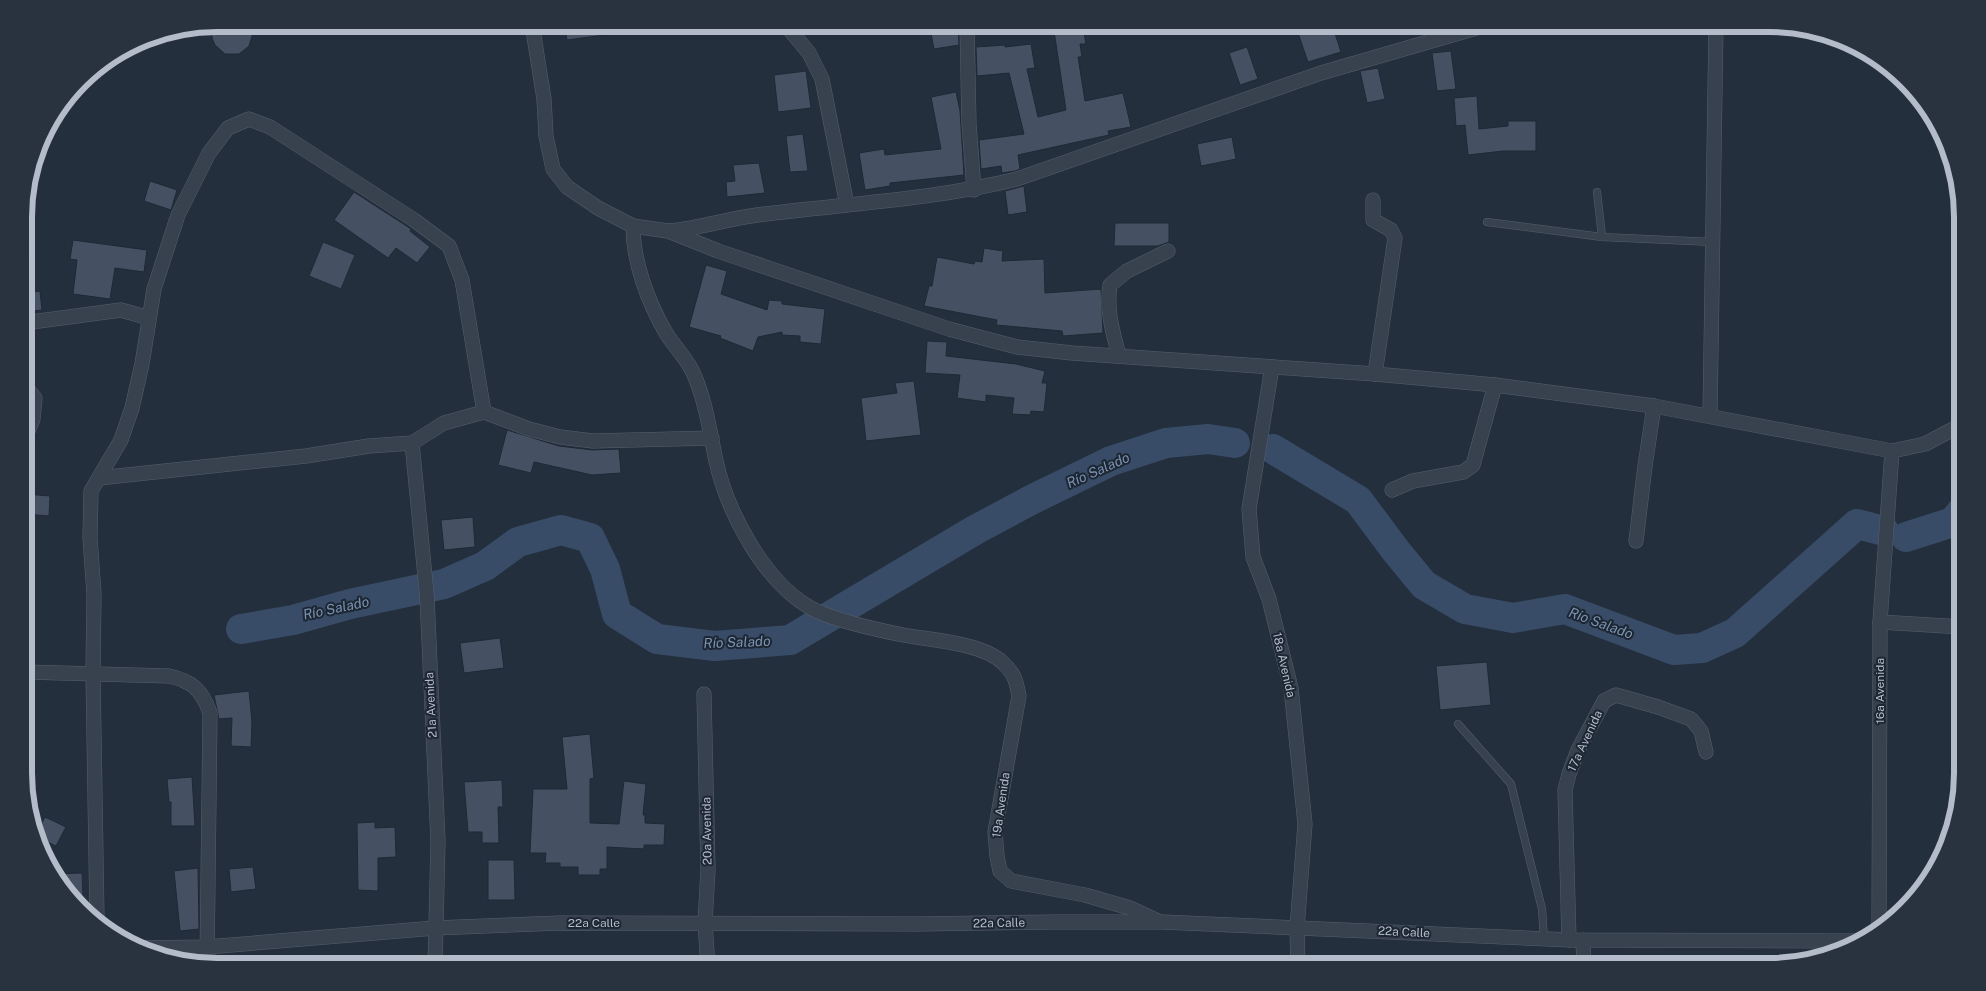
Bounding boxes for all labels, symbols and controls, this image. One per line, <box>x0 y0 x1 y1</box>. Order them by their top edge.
water label: Río Salado <box>1064 449 1132 491</box>
water label: Río Salado <box>301 593 371 623</box>
water label: Río Salado <box>1567 604 1636 642</box>
street label: 18a Avenida <box>1270 631 1298 699</box>
water label: Río Salado <box>703 633 771 651</box>
street label: 16a Avenida <box>1873 658 1887 724</box>
street label: 21a Avenida <box>422 672 440 738</box>
street label: 17a Avenida <box>1565 708 1605 774</box>
street label: 19a Avenida <box>989 771 1013 839</box>
street label: 20a Avenida <box>699 797 715 865</box>
street label: 22a Calle <box>568 916 620 930</box>
street label: 22a Calle <box>973 916 1025 930</box>
street label: 22a Calle <box>1378 924 1431 940</box>

